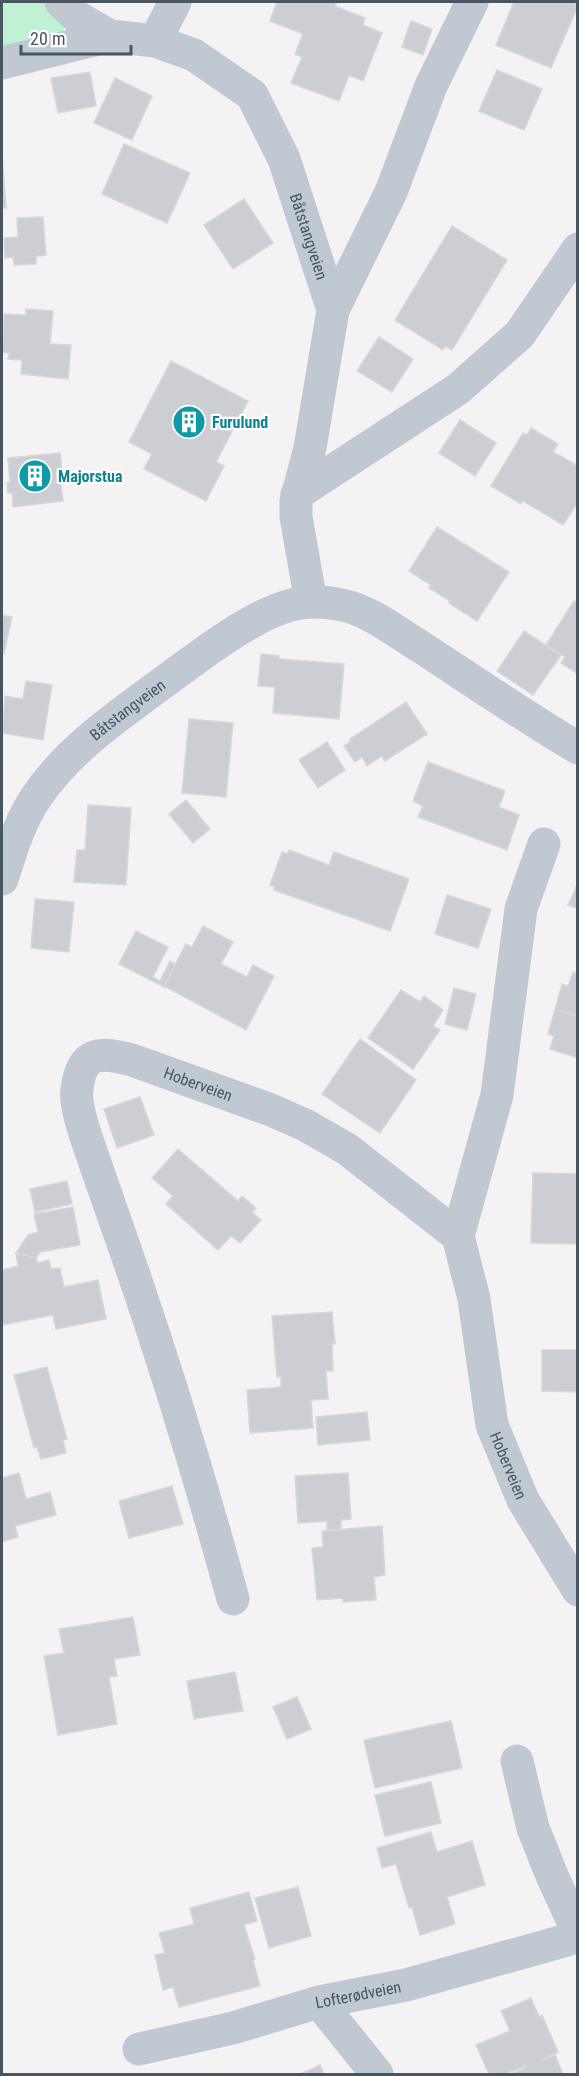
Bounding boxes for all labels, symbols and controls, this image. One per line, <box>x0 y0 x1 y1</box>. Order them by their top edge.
scale bar <box>21 18 130 56</box>
text: 20 m <box>30 28 65 49</box>
street label: Båtstangveien <box>286 191 332 282</box>
building icon: Furulund <box>171 404 207 440</box>
place label: Furulund <box>212 413 268 432</box>
building icon: Majorstua <box>17 458 53 494</box>
place label: Majorstua <box>58 467 123 486</box>
street label: Båtstangveien <box>86 675 169 744</box>
street label: Hoberveien <box>161 1063 235 1105</box>
street label: Hoberveien <box>486 1429 531 1502</box>
street label: Lofterødveien <box>314 1977 403 2012</box>

